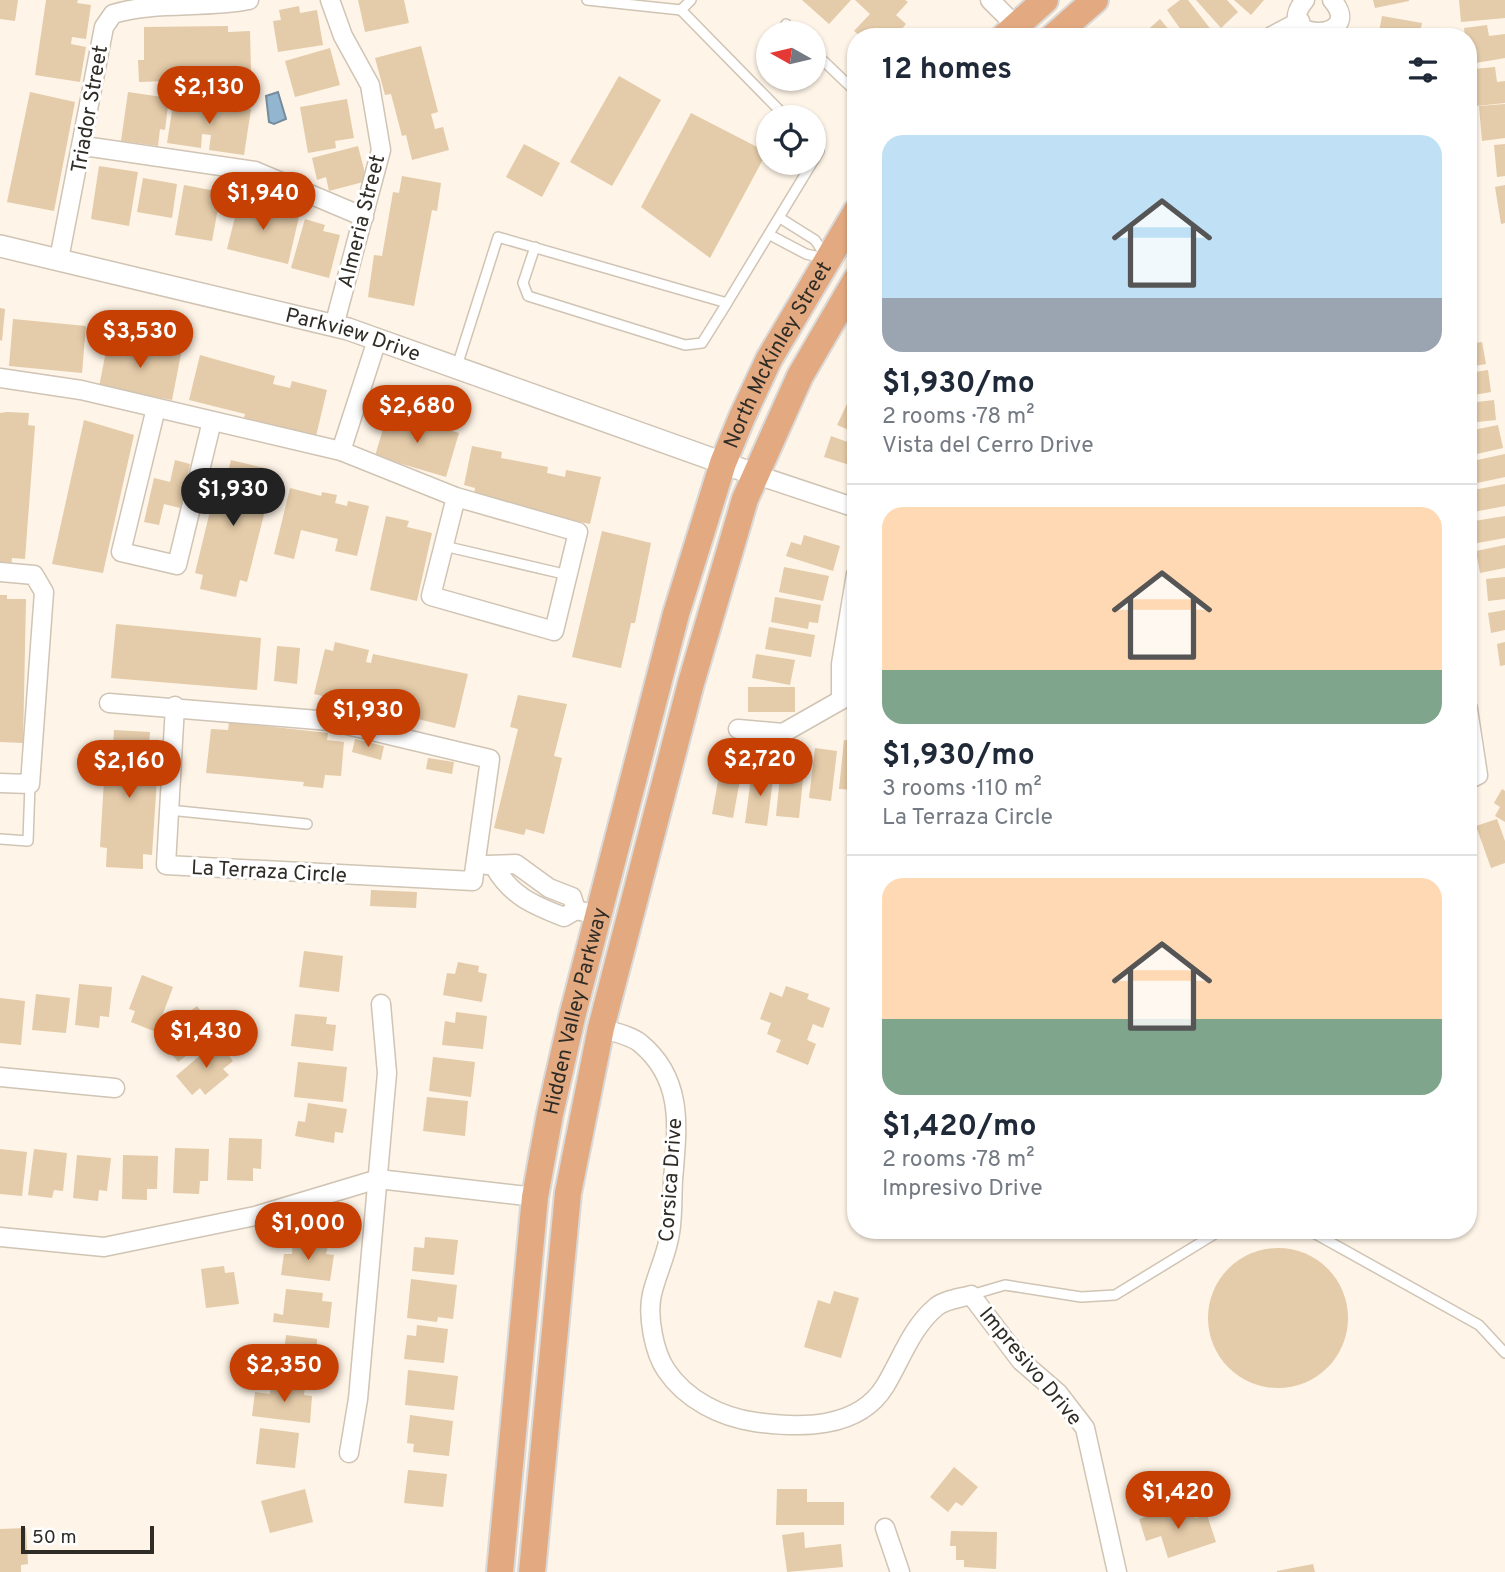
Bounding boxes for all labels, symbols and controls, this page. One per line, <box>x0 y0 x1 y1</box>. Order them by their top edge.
north arrow <box>756 21 826 91</box>
map controls <box>756 21 826 175</box>
street label: Triador Street <box>66 43 115 175</box>
icon: filters <box>1404 51 1442 89</box>
text: 12 homes <box>882 52 1012 89</box>
pin: $2,130 <box>152 66 266 126</box>
text: $2,130 <box>173 74 245 103</box>
button: locate <box>756 105 826 175</box>
street label: Almeria Street <box>333 152 392 291</box>
pin: $1,940 <box>206 173 320 232</box>
text: $1,940 <box>226 180 300 209</box>
icon: home <box>1099 180 1225 306</box>
street label: North McKinley Street <box>718 257 839 453</box>
street label: Parkview Drive <box>282 303 424 369</box>
pin: $3,530 <box>83 310 197 370</box>
text: $3,530 <box>102 318 178 347</box>
text: $1,930/mo <box>882 366 1035 403</box>
pin: $2,680 <box>360 386 474 445</box>
text: $2,680 <box>378 393 456 422</box>
text: 2 rooms · 78 m² <box>882 403 1035 432</box>
text: Vista del Cerro Drive <box>882 432 1094 461</box>
pin: $1,930 <box>176 468 290 528</box>
text: $1,930 <box>197 476 269 505</box>
icon: home <box>1099 552 1225 678</box>
pin: $1,930 <box>311 690 425 749</box>
text: $1,930 <box>332 697 404 726</box>
pin: $2,720 <box>703 738 817 798</box>
text: $1,930/mo <box>882 738 1035 775</box>
pin: $2,160 <box>72 740 186 800</box>
text: $2,720 <box>724 746 796 775</box>
text: $2,160 <box>93 748 165 777</box>
text: 3 rooms · 110 m² <box>882 775 1042 804</box>
text: La Terraza Circle <box>882 804 1053 833</box>
street label: La Terraza Circle <box>190 855 348 890</box>
street label: Hidden Valley Parkway <box>538 905 615 1117</box>
icon: home <box>1099 923 1225 1049</box>
pin: $1,430 <box>149 1010 263 1070</box>
text: $1,430 <box>170 1018 242 1047</box>
text: $1,420/mo <box>882 1109 1036 1146</box>
street label: Corsica Drive <box>654 1117 689 1243</box>
text: 2 rooms · 78 m² <box>882 1146 1035 1175</box>
text: Impresivo Drive <box>882 1175 1043 1204</box>
pin: $1,000 <box>251 1202 365 1262</box>
text: $1,000 <box>271 1210 345 1239</box>
street label: Impresivo Drive <box>972 1302 1087 1432</box>
pin: $2,350 <box>227 1344 341 1404</box>
text: $2,350 <box>246 1352 322 1381</box>
pin: $1,420 <box>1121 1472 1235 1531</box>
text: $1,420 <box>1141 1479 1215 1508</box>
scale bar <box>21 1523 154 1555</box>
text: 50 m <box>32 1526 77 1550</box>

